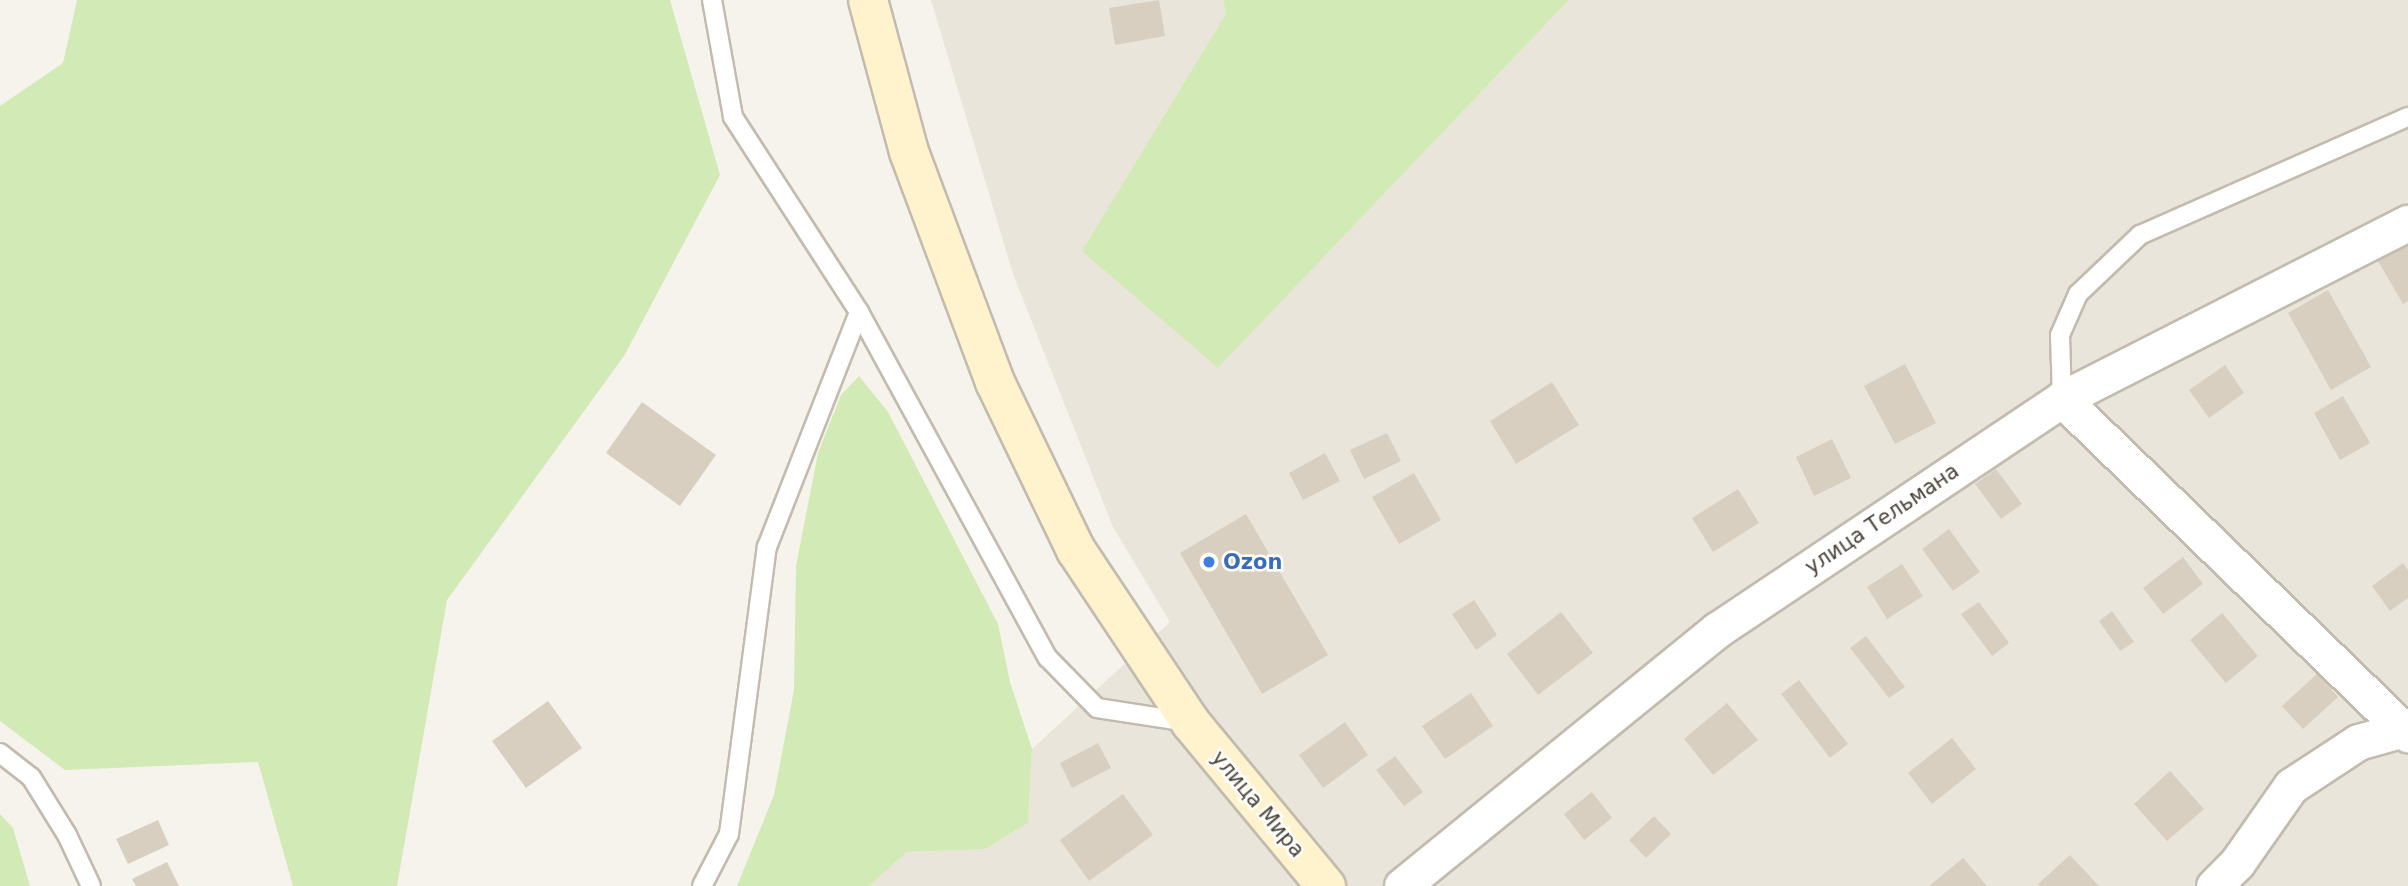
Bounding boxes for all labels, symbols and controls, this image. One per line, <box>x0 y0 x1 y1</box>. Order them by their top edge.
street label: улица Тельмана <box>1800 458 1964 580</box>
place label: Ozon <box>1223 549 1282 575</box>
marker: Ozon <box>1201 554 1217 570</box>
street label: улица Мира <box>1206 746 1310 862</box>

